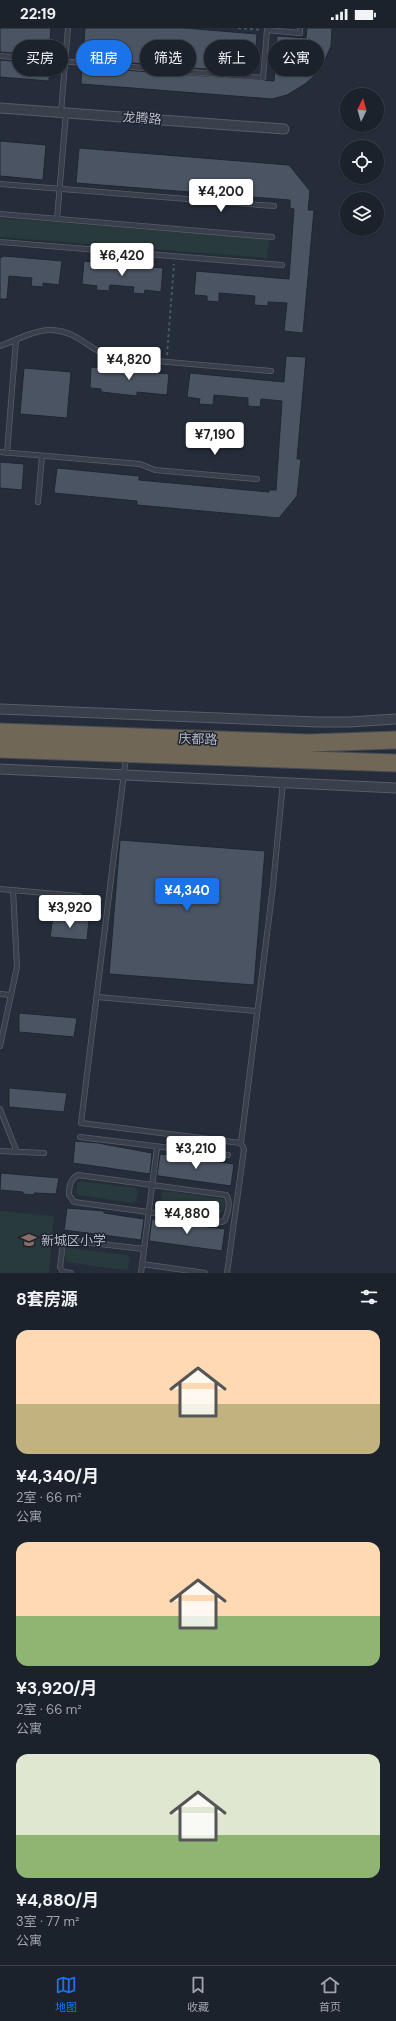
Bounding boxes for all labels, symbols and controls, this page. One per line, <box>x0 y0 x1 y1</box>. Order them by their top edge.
text: 22:19 <box>20 4 56 24</box>
chip: 买房 <box>12 40 68 76</box>
chip: 租房 <box>76 40 132 76</box>
chip: 筛选 <box>140 40 196 76</box>
chip: 新上 <box>204 40 260 76</box>
chip: 公寓 <box>268 40 324 76</box>
north arrow <box>340 88 384 132</box>
map controls <box>340 88 384 236</box>
street label: 龙腾路 <box>122 108 162 128</box>
button: locate <box>340 140 384 184</box>
pin: ¥4,200 <box>188 179 254 213</box>
text: ¥4,200 <box>198 183 244 200</box>
button: layers <box>340 192 384 236</box>
pin: ¥6,420 <box>89 243 155 277</box>
text: ¥6,420 <box>100 247 144 264</box>
pin: ¥4,820 <box>96 347 162 381</box>
text: ¥4,820 <box>107 351 151 368</box>
pin: ¥7,190 <box>182 422 248 456</box>
text: ¥7,190 <box>195 426 235 443</box>
street label: 庆都路 <box>178 730 218 748</box>
pin: ¥4,340 <box>154 878 220 912</box>
text: ¥4,340 <box>164 882 210 899</box>
pin: ¥3,920 <box>37 895 103 929</box>
text: ¥3,920 <box>48 899 92 916</box>
pin: ¥3,210 <box>163 1136 229 1170</box>
text: ¥3,210 <box>176 1140 216 1157</box>
pin: ¥4,880 <box>154 1201 220 1235</box>
text: ¥4,880 <box>164 1205 210 1222</box>
school or university icon: 新城区小学 <box>20 1231 38 1249</box>
place label: 新城区小学 <box>41 1232 106 1249</box>
icon: filters <box>358 1286 380 1308</box>
text: 8套房源 <box>16 1288 78 1310</box>
icon: home <box>162 1356 234 1428</box>
text: ¥4,340/月 <box>16 1465 99 1487</box>
text: 2室 · 66 m² <box>16 1489 82 1506</box>
text: 公寓 <box>16 1508 42 1525</box>
icon: home <box>162 1568 234 1640</box>
text: ¥3,920/月 <box>16 1677 97 1699</box>
text: 2室 · 66 m² <box>16 1701 82 1718</box>
text: 公寓 <box>16 1720 42 1737</box>
icon: home <box>162 1780 234 1852</box>
text: ¥4,880/月 <box>16 1889 99 1911</box>
text: 3室 · 77 m² <box>16 1913 79 1930</box>
text: 公寓 <box>16 1932 42 1949</box>
tab: 地图 <box>55 1974 77 2014</box>
tab: 收藏 <box>187 1974 209 2014</box>
tab: 首页 <box>319 1974 341 2014</box>

